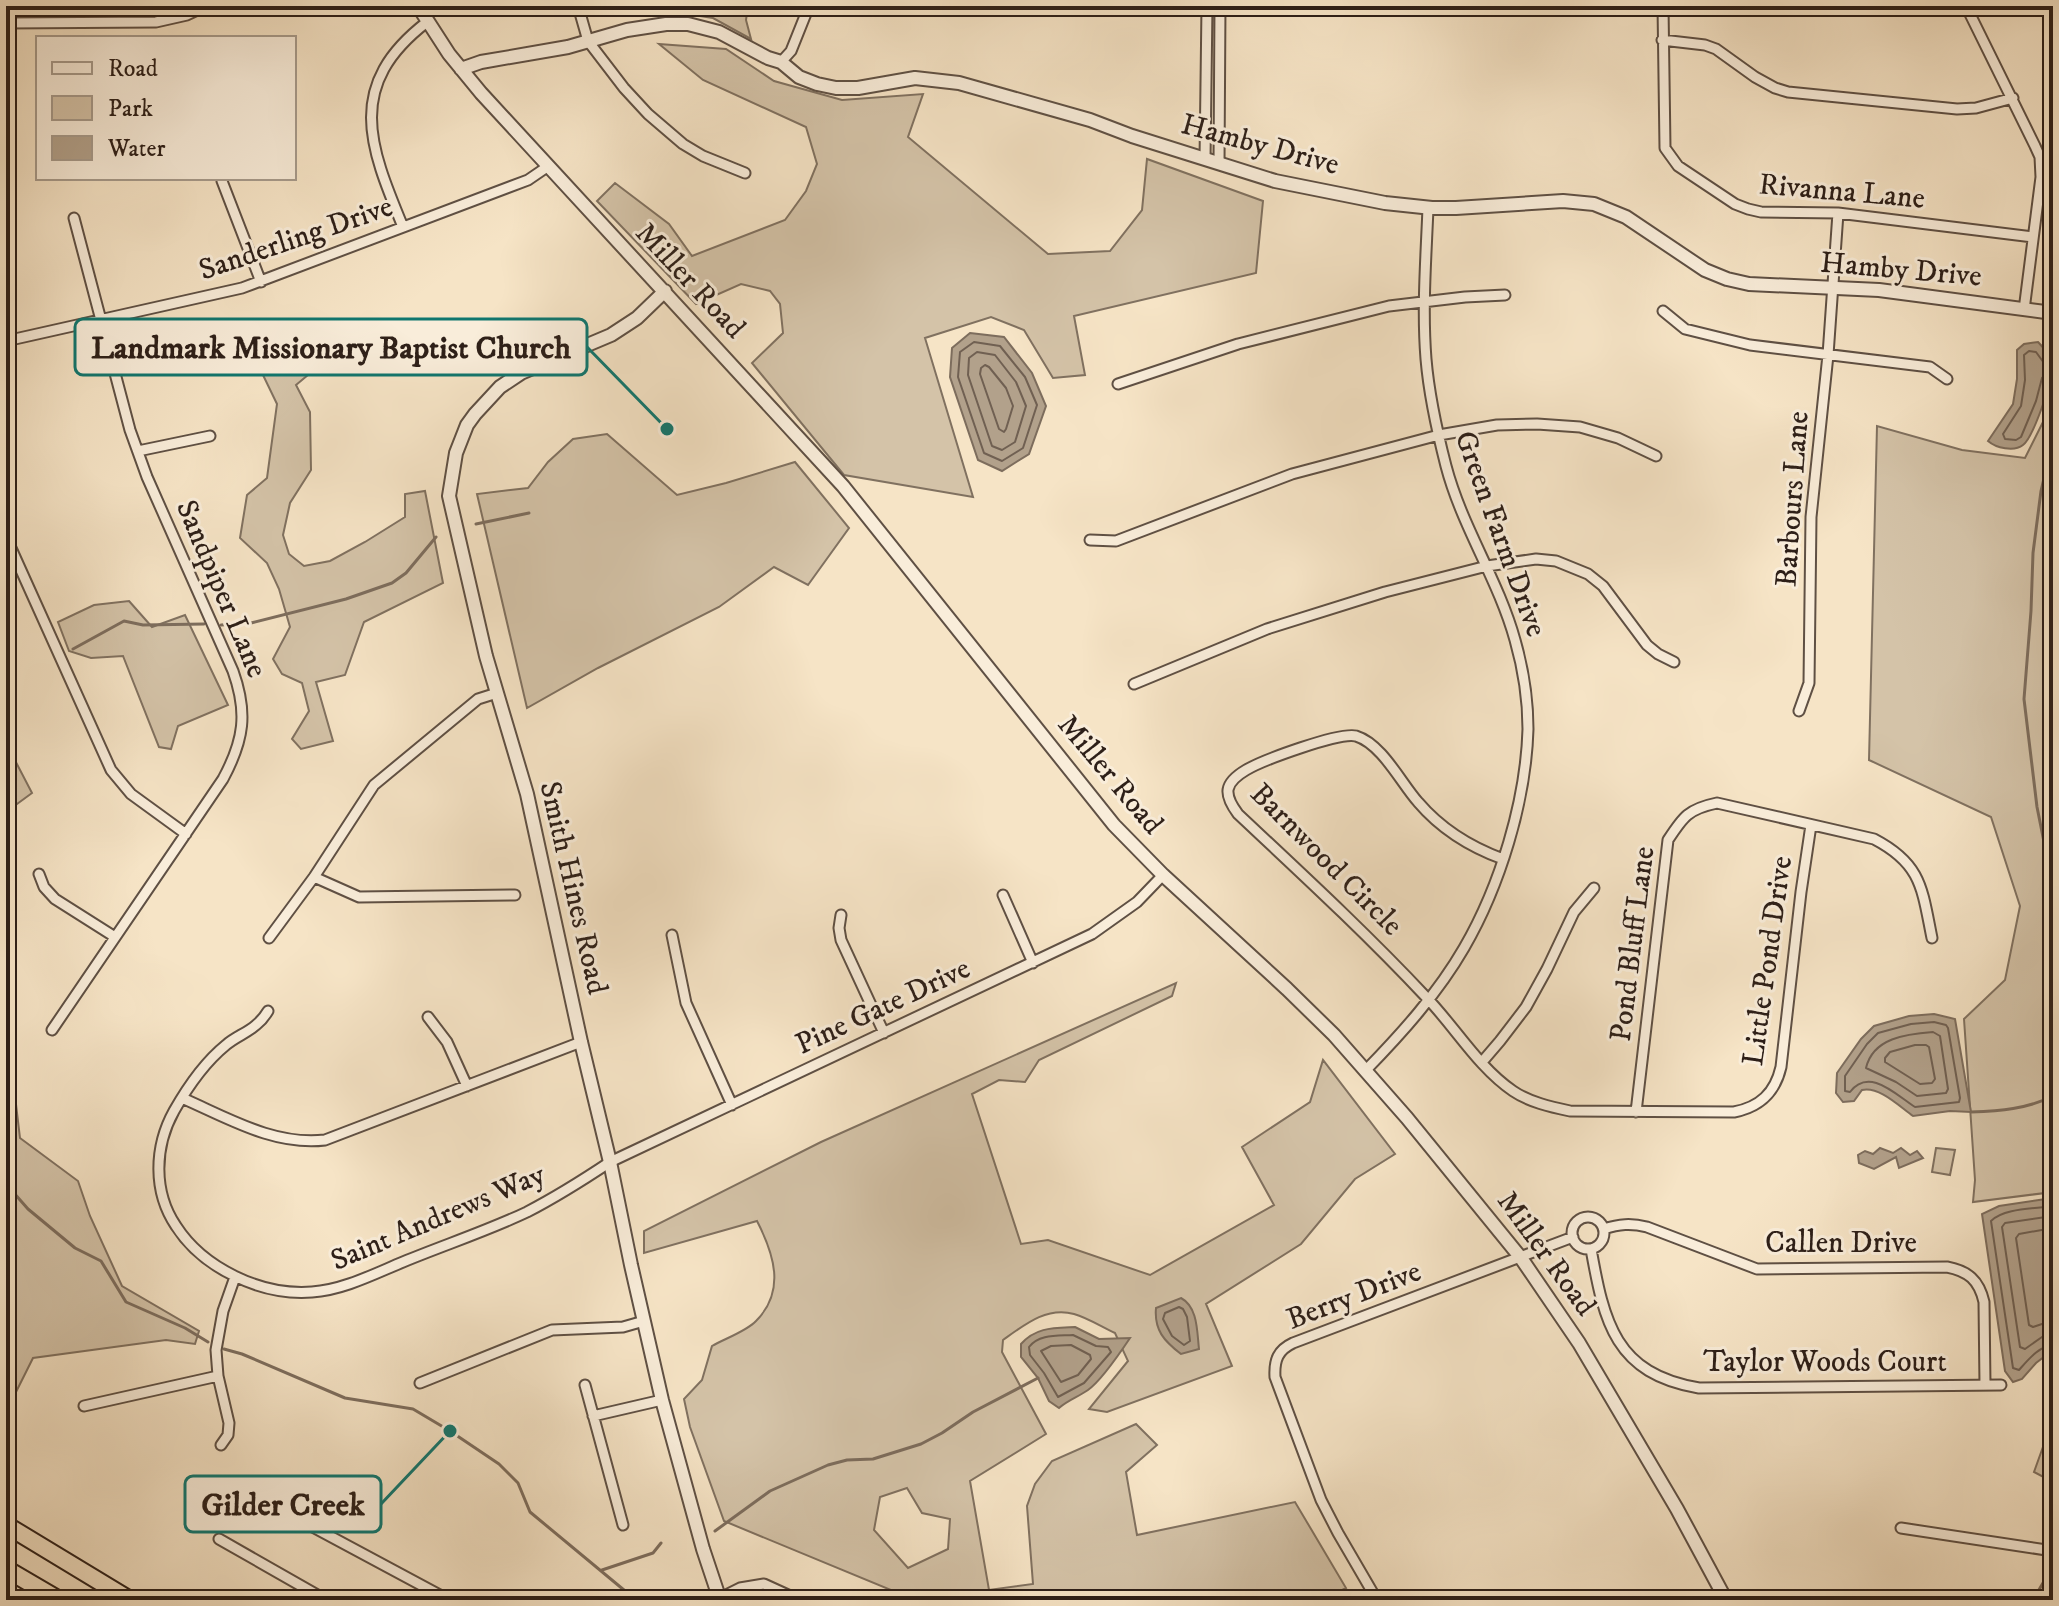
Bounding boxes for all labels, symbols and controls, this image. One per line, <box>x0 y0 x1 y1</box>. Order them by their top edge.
legend <box>36 36 296 180</box>
text: Road <box>108 54 158 84</box>
text: Park <box>108 94 153 124</box>
street label: Hamby Drive <box>1177 106 1343 184</box>
text: Water <box>107 134 165 164</box>
street label: Rivanna Lane <box>1757 166 1927 218</box>
street label: Sanderling Drive <box>194 189 398 289</box>
street label: Miller Road <box>627 215 753 347</box>
street label: Hamby Drive <box>1819 245 1983 295</box>
callout: Landmark Missionary Baptist Church <box>75 319 587 375</box>
text: Landmark Missionary Baptist Church <box>91 329 571 369</box>
street label: Barbours Lane <box>1768 410 1818 588</box>
street label: Green Farm Drive <box>1446 426 1554 642</box>
street label: Sandpiper Lane <box>167 495 275 683</box>
street label: Miller Road <box>1049 707 1171 843</box>
street label: Barnwood Circle <box>1242 776 1410 944</box>
street label: Smith Hines Road <box>531 778 615 998</box>
street label: Pond Bluff Lane <box>1603 844 1663 1044</box>
street label: Little Pond Drive <box>1735 854 1801 1068</box>
street label: Pine Gate Drive <box>790 950 976 1064</box>
street label: Saint Andrews Way <box>325 1156 551 1280</box>
street label: Miller Road <box>1488 1184 1604 1324</box>
street label: Callen Drive <box>1765 1225 1917 1262</box>
street label: Berry Drive <box>1281 1253 1427 1339</box>
street label: Taylor Woods Court <box>1703 1344 1947 1381</box>
callout: Gilder Creek <box>185 1476 381 1532</box>
text: Gilder Creek <box>201 1486 366 1526</box>

